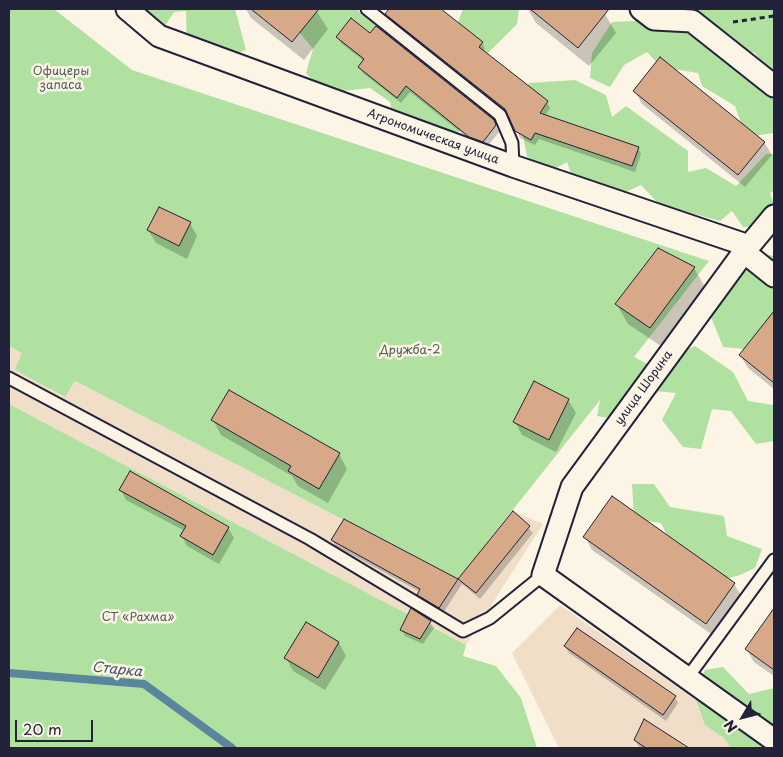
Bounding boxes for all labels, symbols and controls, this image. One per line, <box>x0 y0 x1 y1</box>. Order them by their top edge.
park label: Офицеры запаса <box>33 65 89 93</box>
street label: Агрономическая улица <box>365 106 501 168</box>
park label: Дружба-2 <box>379 344 441 358</box>
street label: улица Шорина <box>612 348 676 428</box>
park label: СТ «Рахма» <box>102 611 174 625</box>
water label: Старка <box>91 659 143 681</box>
north arrow <box>718 692 768 742</box>
scale bar <box>18 710 95 742</box>
text: N <box>719 716 742 737</box>
text: 20 m <box>23 717 62 740</box>

